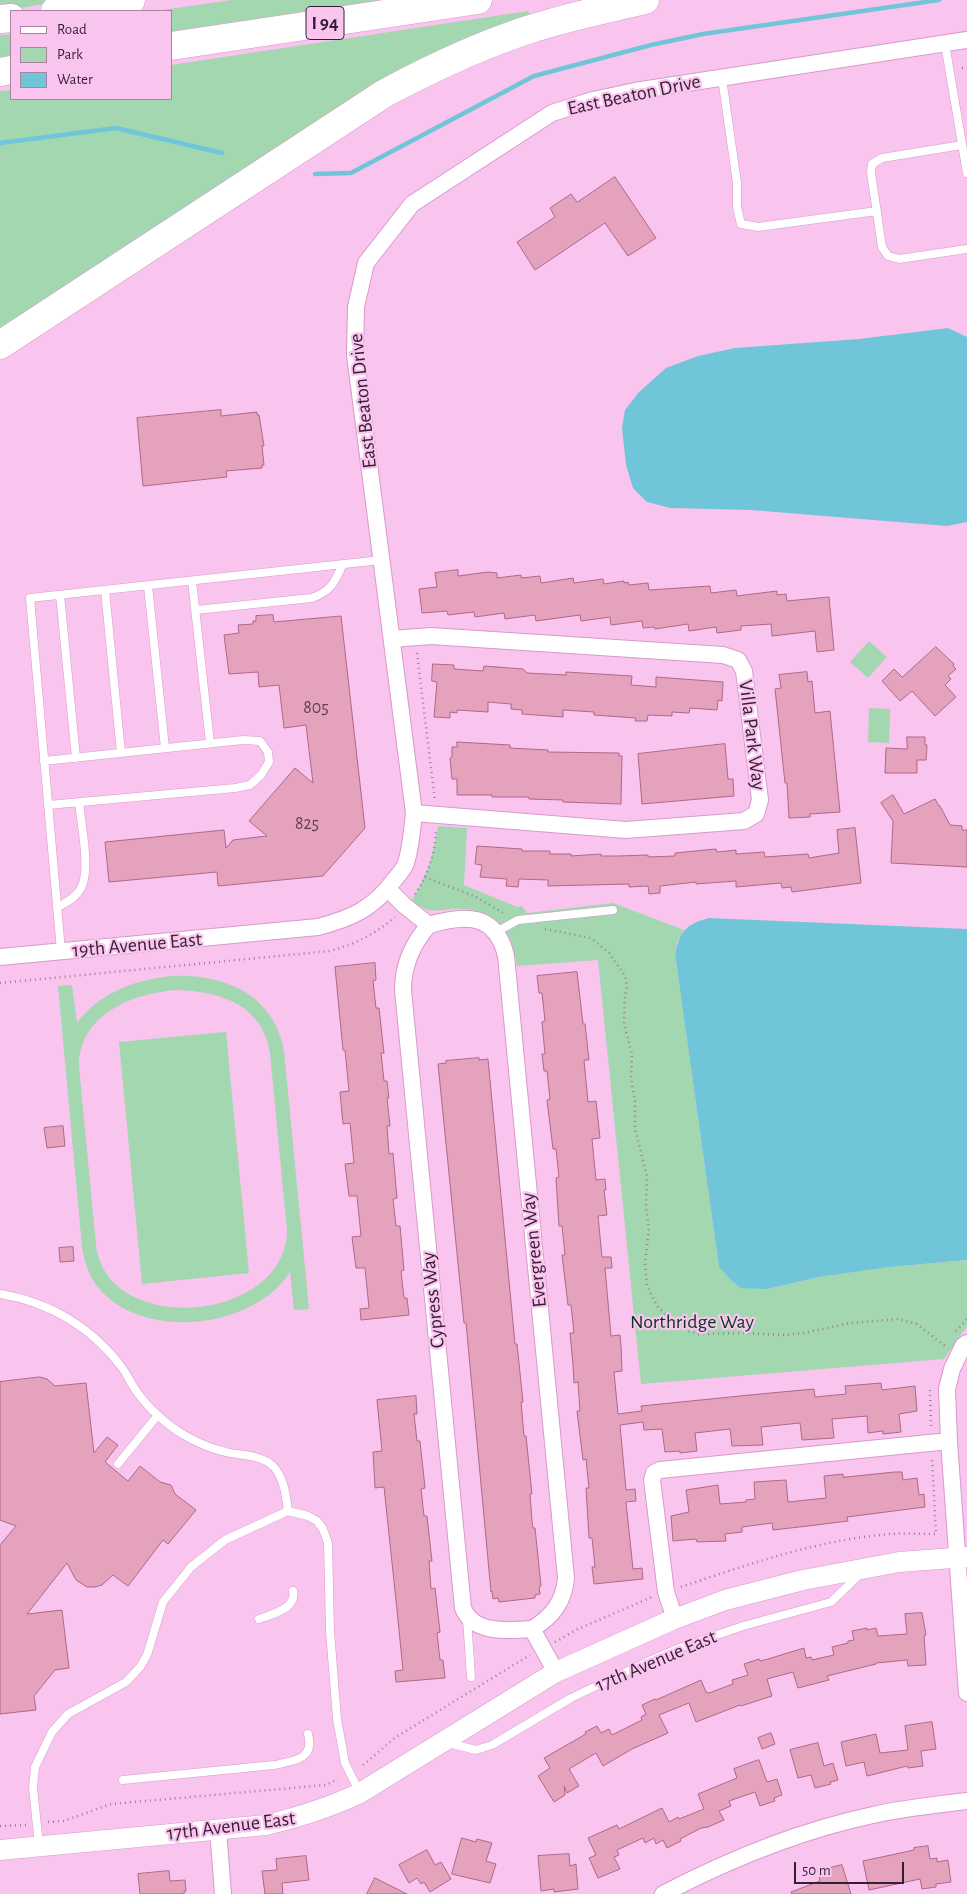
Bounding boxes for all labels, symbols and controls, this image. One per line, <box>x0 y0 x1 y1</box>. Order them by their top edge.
road number: I 94 <box>306 6 344 40</box>
legend <box>10 10 172 100</box>
text: Road <box>57 22 87 37</box>
text: Park <box>57 47 83 62</box>
street label: East Beaton Drive <box>565 69 703 121</box>
text: Water <box>57 72 93 87</box>
street label: East Beaton Drive <box>344 332 382 470</box>
street label: Villa Park Way <box>733 679 771 791</box>
house number: 805 <box>303 697 329 719</box>
house number: 825 <box>295 813 319 835</box>
street label: 19th Avenue East <box>71 927 203 963</box>
street label: Evergreen Way <box>516 1191 552 1309</box>
street label: Cypress Way <box>416 1251 450 1349</box>
park label: Northridge Way <box>630 1310 754 1334</box>
street label: 17th Avenue East <box>592 1625 720 1697</box>
street label: 17th Avenue East <box>165 1806 297 1846</box>
scale bar <box>797 1852 907 1884</box>
text: 50 m <box>802 1863 831 1878</box>

